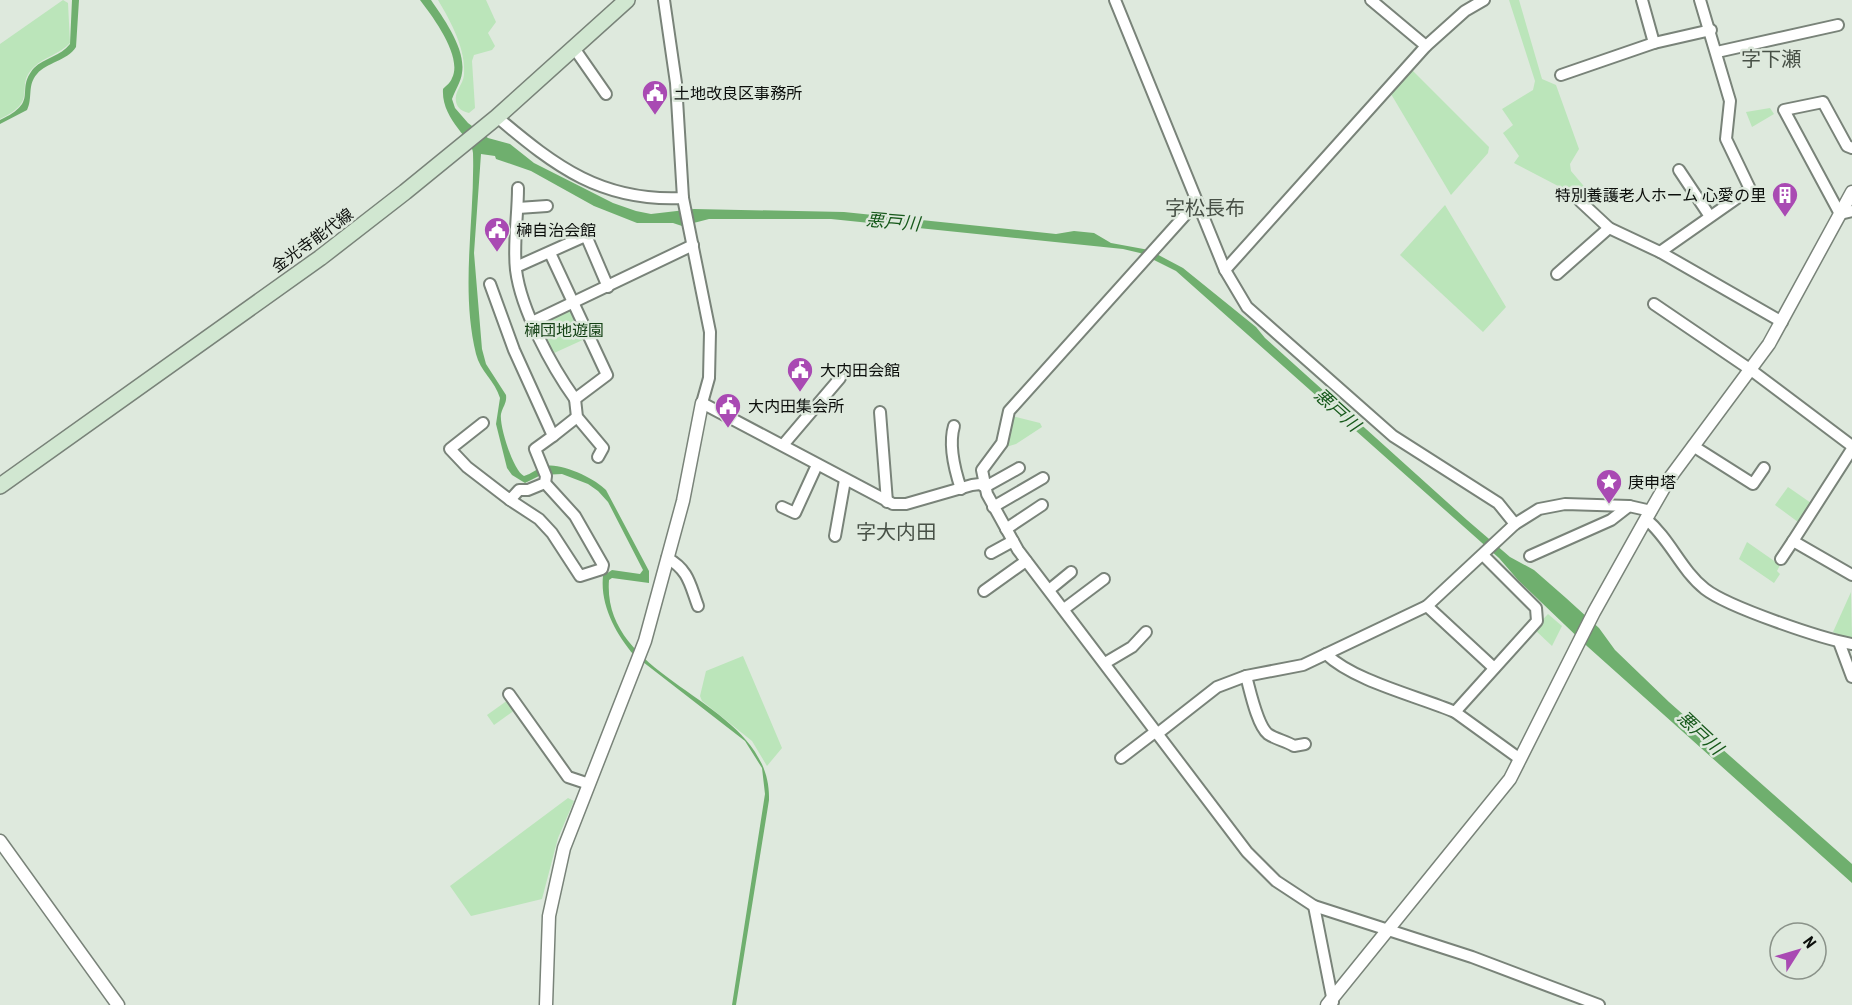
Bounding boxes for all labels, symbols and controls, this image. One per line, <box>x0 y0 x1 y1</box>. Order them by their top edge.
district label: 字下瀬 <box>1741 47 1801 71</box>
public building icon: 土地改良区事務所 <box>640 78 670 116</box>
place label: 土地改良区事務所 <box>674 84 802 103</box>
building icon: 特別養護老人ホーム 心愛の里 <box>1770 180 1800 218</box>
place label: 特別養護老人ホーム 心愛の里 <box>1555 186 1766 205</box>
district label: 字松長布 <box>1165 196 1245 220</box>
street label: 金光寺能代線 <box>268 205 357 276</box>
water label: 悪戸川 <box>865 209 923 234</box>
public building icon: 榊自治会館 <box>482 215 512 253</box>
place label: 榊自治会館 <box>516 221 596 240</box>
park label: 榊団地遊園 <box>524 321 604 340</box>
public building icon: 大内田会館 <box>785 355 815 393</box>
place label: 大内田会館 <box>820 361 900 380</box>
water label: 悪戸川 <box>1310 384 1366 437</box>
public building icon: 大内田集会所 <box>713 391 743 429</box>
place label: 大内田集会所 <box>748 397 844 416</box>
place icon: 庚申塔 <box>1594 467 1624 505</box>
place label: 庚申塔 <box>1628 473 1676 492</box>
district label: 字大内田 <box>856 520 936 544</box>
water label: 悪戸川 <box>1673 707 1729 760</box>
north arrow <box>1768 921 1828 981</box>
text: N <box>1799 933 1820 952</box>

